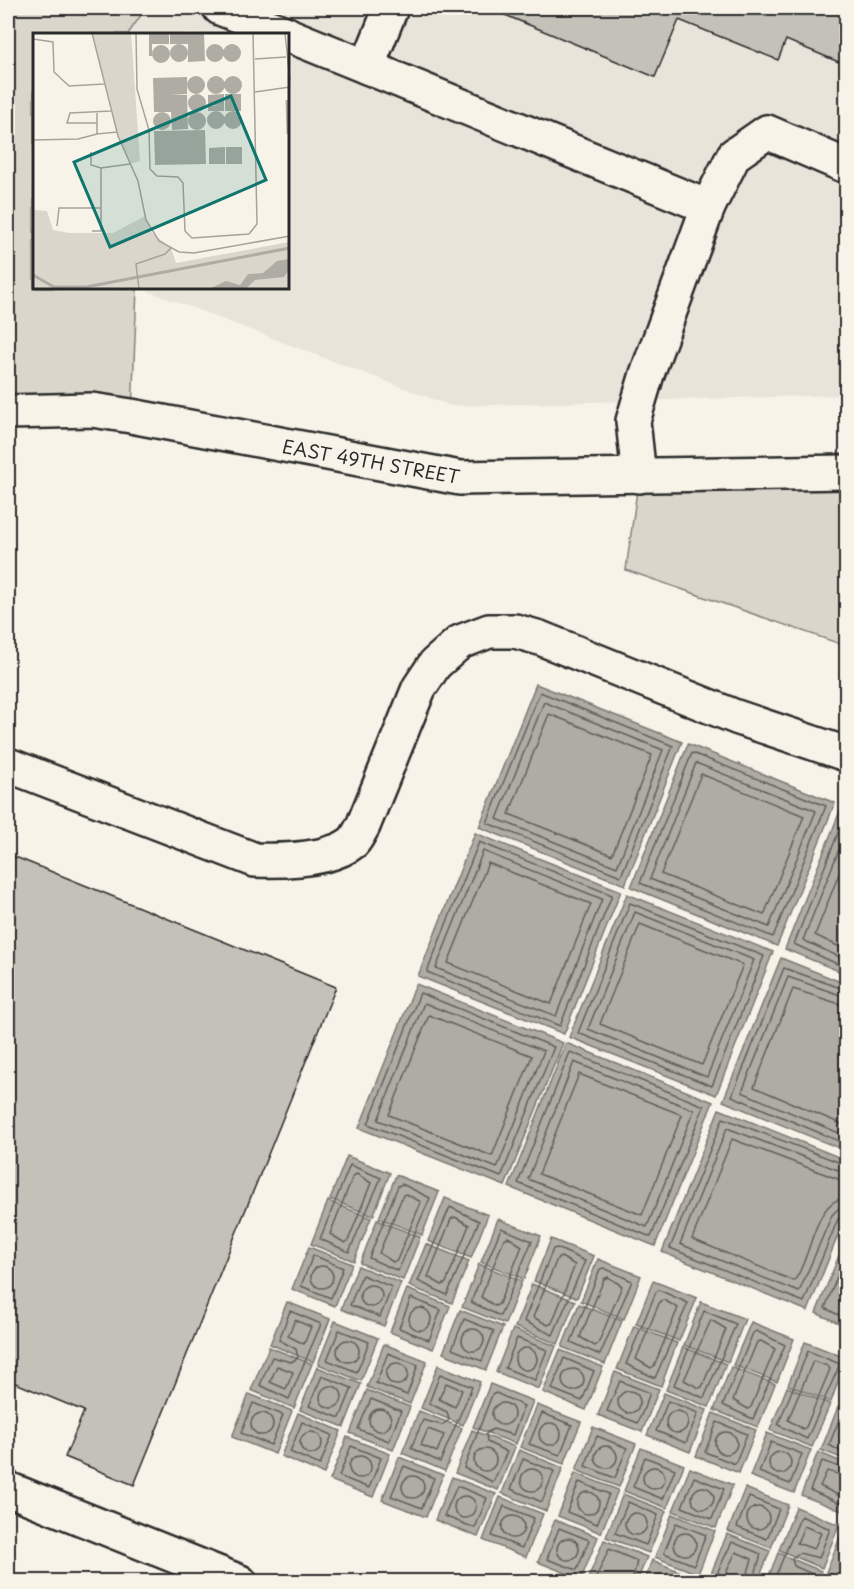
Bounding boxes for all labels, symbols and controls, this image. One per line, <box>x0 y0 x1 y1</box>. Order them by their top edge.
inset map <box>33 33 290 290</box>
street label: EAST 49TH STREET <box>280 432 462 490</box>

